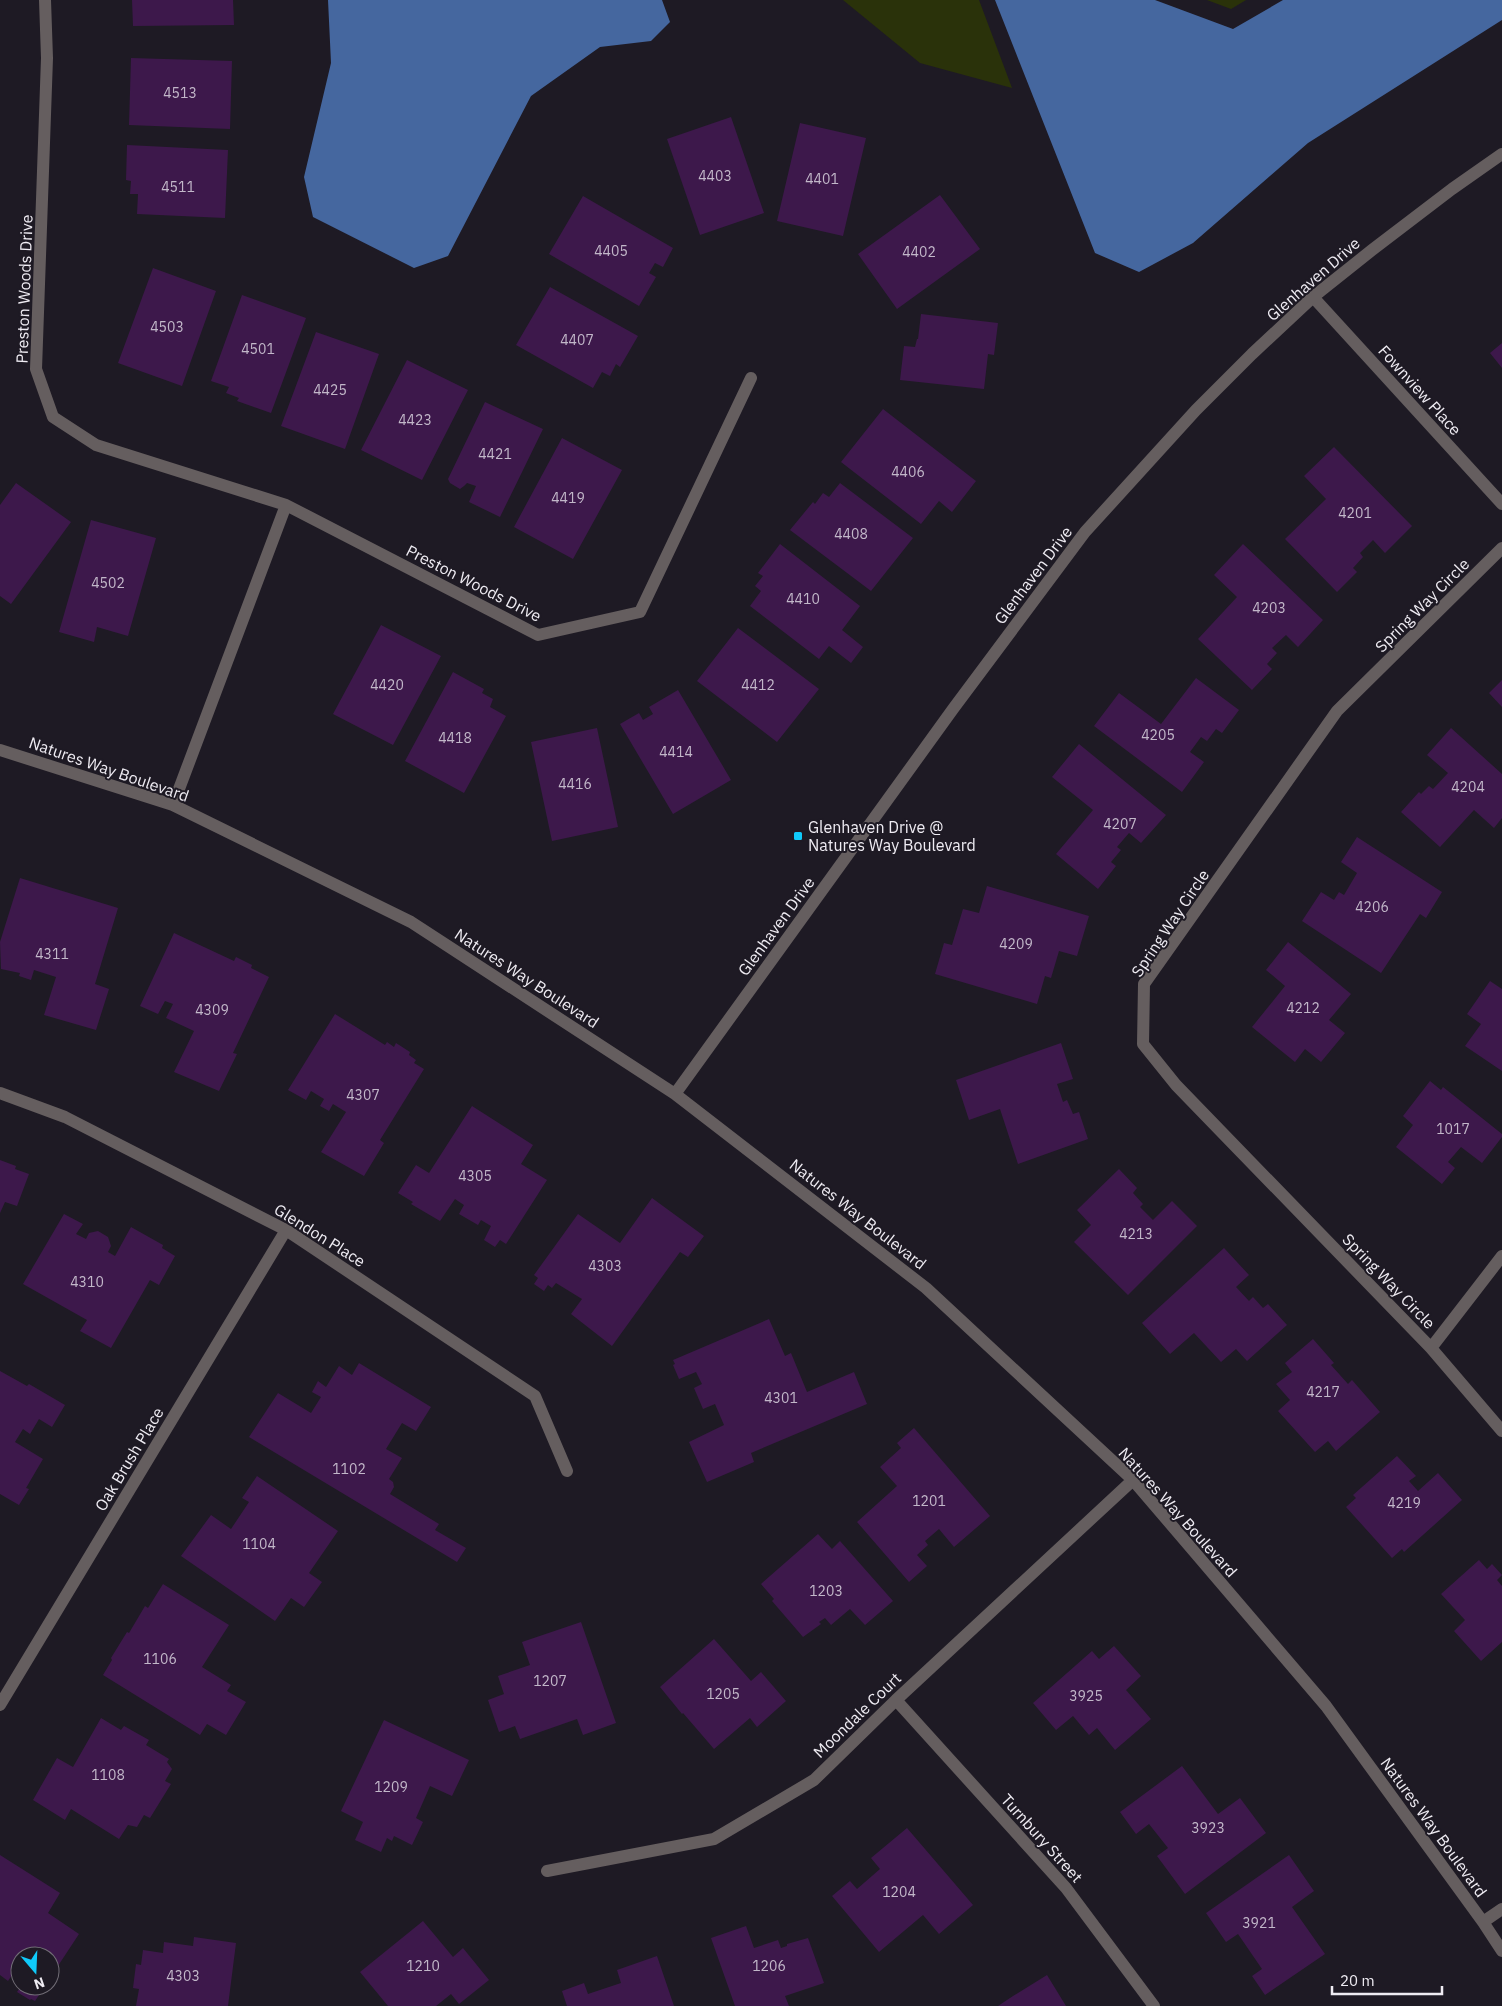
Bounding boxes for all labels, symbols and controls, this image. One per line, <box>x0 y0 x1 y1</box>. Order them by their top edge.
house number: 4513 <box>163 84 197 102</box>
house number: 4403 <box>698 167 732 185</box>
house number: 4401 <box>805 170 839 188</box>
house number: 4511 <box>161 178 195 196</box>
street label: Preston Woods Drive <box>11 214 37 364</box>
street label: Glenhaven Drive <box>1262 233 1364 325</box>
house number: 4405 <box>594 242 628 260</box>
house number: 4402 <box>902 243 936 261</box>
house number: 4503 <box>150 318 184 336</box>
house number: 4407 <box>560 331 594 349</box>
house number: 4501 <box>241 340 275 358</box>
street label: Fownview Place <box>1374 341 1466 439</box>
house number: 4425 <box>313 381 347 399</box>
house number: 4423 <box>398 411 432 429</box>
house number: 4421 <box>478 445 512 463</box>
house number: 4406 <box>891 463 925 481</box>
house number: 4419 <box>551 489 585 507</box>
house number: 4201 <box>1338 504 1372 522</box>
street label: Glenhaven Drive <box>990 522 1076 628</box>
house number: 4408 <box>834 525 868 543</box>
street label: Preston Woods Drive <box>403 540 545 626</box>
street label: Spring Way Circle <box>1371 554 1473 656</box>
house number: 4502 <box>91 574 125 592</box>
house number: 4410 <box>786 590 820 608</box>
house number: 4203 <box>1252 599 1286 617</box>
house number: 4420 <box>370 676 404 694</box>
house number: 4412 <box>741 676 775 694</box>
house number: 4205 <box>1141 726 1175 744</box>
house number: 4418 <box>438 729 472 747</box>
street label: Natures Way Boulevard <box>26 732 192 806</box>
house number: 4414 <box>659 743 693 761</box>
house number: 4416 <box>558 775 592 793</box>
house number: 4204 <box>1451 778 1485 796</box>
house number: 4207 <box>1103 815 1137 833</box>
place label: Glenhaven Drive @ Natures Way Boulevard <box>808 817 976 855</box>
marker: Glenhaven Drive @ Natures Way Boulevard <box>792 830 804 842</box>
street label: Spring Way Circle <box>1127 865 1213 980</box>
street label: Glenhaven Drive <box>733 872 819 979</box>
house number: 4206 <box>1355 898 1389 916</box>
street label: Natures Way Boulevard <box>451 924 603 1032</box>
house number: 4209 <box>999 935 1033 953</box>
house number: 4311 <box>35 945 69 963</box>
house number: 4212 <box>1286 999 1320 1017</box>
house number: 4309 <box>195 1001 229 1019</box>
house number: 4307 <box>346 1086 380 1104</box>
house number: 1017 <box>1436 1120 1470 1138</box>
street label: Natures Way Boulevard <box>786 1154 930 1274</box>
house number: 4305 <box>458 1167 492 1185</box>
street label: Glendon Place <box>271 1199 369 1271</box>
house number: 4213 <box>1119 1225 1153 1243</box>
street label: Spring Way Circle <box>1338 1229 1440 1333</box>
house number: 4303 <box>588 1257 622 1275</box>
house number: 4310 <box>70 1273 104 1291</box>
house number: 4217 <box>1306 1383 1340 1401</box>
house number: 4301 <box>764 1389 798 1407</box>
street label: Oak Brush Place <box>90 1403 168 1515</box>
street label: Natures Way Boulevard <box>1114 1443 1242 1581</box>
house number: 1102 <box>332 1460 366 1478</box>
house number: 1201 <box>912 1492 946 1510</box>
house number: 4219 <box>1387 1494 1421 1512</box>
house number: 1104 <box>242 1535 276 1553</box>
house number: 1203 <box>809 1582 843 1600</box>
house number: 1106 <box>143 1650 177 1668</box>
street label: Moondale Court <box>809 1668 905 1762</box>
house number: 1207 <box>533 1672 567 1690</box>
house number: 1205 <box>706 1685 740 1703</box>
house number: 3925 <box>1069 1687 1103 1705</box>
street label: Natures Way Boulevard <box>1377 1753 1491 1901</box>
house number: 1108 <box>91 1766 125 1784</box>
house number: 1209 <box>374 1778 408 1796</box>
street label: Turnbury Street <box>997 1790 1087 1886</box>
house number: 3923 <box>1191 1819 1225 1837</box>
house number: 1204 <box>882 1883 916 1901</box>
house number: 3921 <box>1242 1914 1276 1932</box>
north arrow <box>10 1946 60 1996</box>
house number: 1210 <box>406 1957 440 1975</box>
house number: 1206 <box>752 1957 786 1975</box>
scale bar <box>1332 1964 1442 1996</box>
house number: 4303 <box>166 1967 200 1985</box>
text: 20 m <box>1340 1971 1375 1990</box>
text: N <box>32 1973 47 1993</box>

